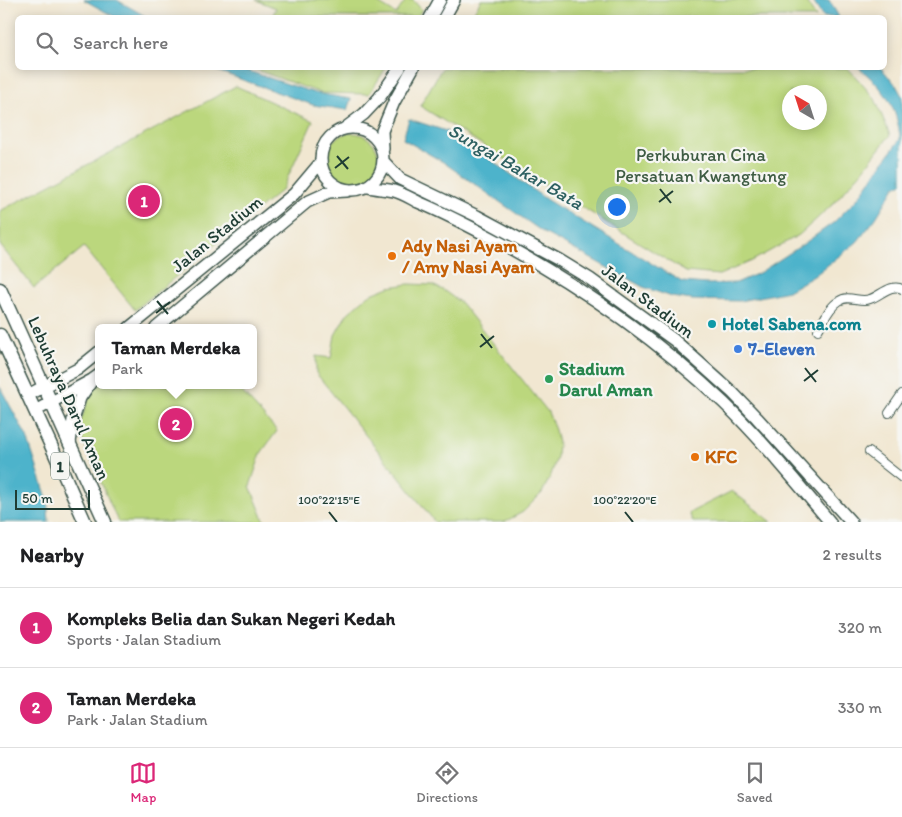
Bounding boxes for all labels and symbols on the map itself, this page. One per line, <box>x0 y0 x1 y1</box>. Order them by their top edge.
north arrow <box>782 85 827 130</box>
water label: Sungai Bakar Bata <box>444 118 587 214</box>
park label: Perkuburan Cina Persatuan Kwangtung <box>616 144 787 187</box>
pin: 1 <box>128 182 160 220</box>
street label: Jalan Stadium <box>167 190 267 277</box>
your location <box>604 194 630 220</box>
place label: Ady Nasi Ayam / Amy Nasi Ayam <box>401 235 535 278</box>
marker: Ady Nasi Ayam / Amy Nasi Ayam <box>386 250 398 262</box>
street label: Jalan Stadium <box>597 259 699 343</box>
street label: Lebuhraya Darul Aman <box>23 313 115 484</box>
place label: Hotel Sabena.com <box>722 313 862 335</box>
marker: Hotel Sabena.com <box>706 318 718 330</box>
place label: 7-Eleven <box>747 338 816 360</box>
marker: 7-Eleven <box>732 343 744 355</box>
place label: Stadium Darul Aman <box>559 358 653 401</box>
marker: Stadium Darul Aman <box>543 373 555 385</box>
pin: 2 <box>160 405 192 443</box>
place label: KFC <box>705 446 738 468</box>
marker: KFC <box>689 451 701 463</box>
road number: 1 <box>51 452 69 480</box>
scale bar <box>15 487 90 510</box>
text: 100°22'15"E <box>298 493 360 507</box>
text: 100°22'20"E <box>593 493 657 507</box>

